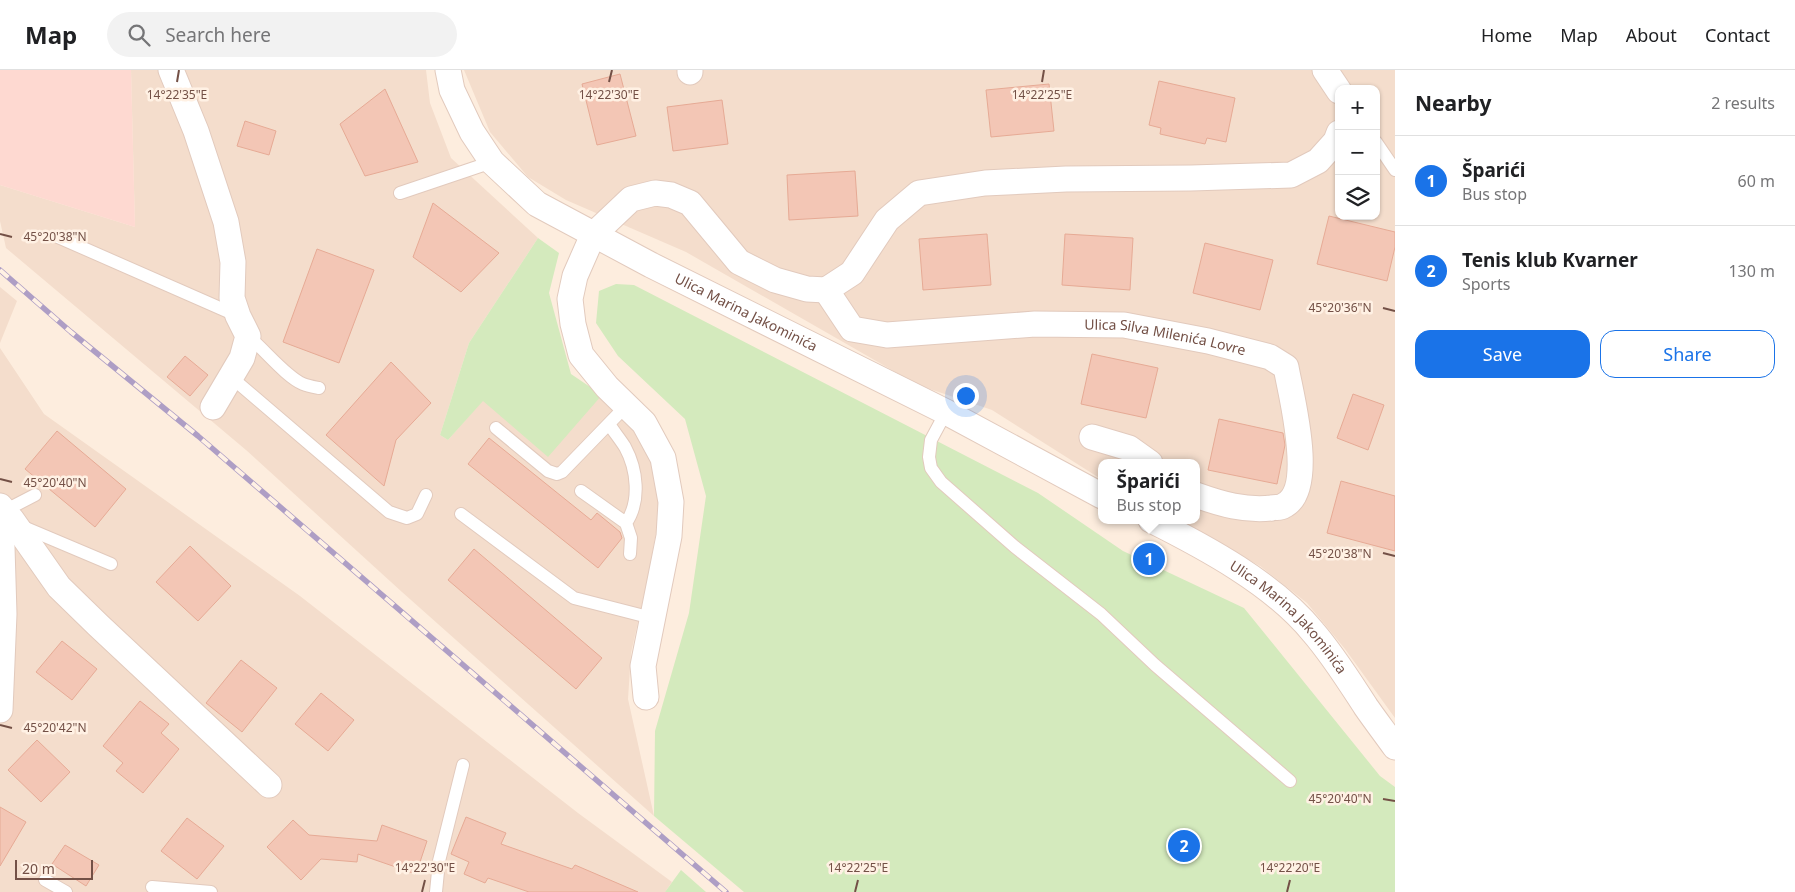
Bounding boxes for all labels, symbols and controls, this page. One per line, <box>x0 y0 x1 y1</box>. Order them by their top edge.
search box <box>107 12 457 57</box>
text: Map <box>25 18 77 51</box>
icon: search <box>125 21 153 49</box>
text: Search here <box>165 22 271 48</box>
text: Home <box>1481 23 1532 47</box>
text: Map <box>1560 23 1598 47</box>
text: About <box>1626 23 1677 47</box>
text: Contact <box>1705 23 1770 47</box>
map controls <box>1335 85 1380 220</box>
button: + <box>1335 85 1380 130</box>
text: 14°22'35"E <box>147 86 207 103</box>
text: 14°22'30"E <box>579 86 639 103</box>
text: 14°22'25"E <box>1012 86 1072 103</box>
text: Nearby <box>1415 89 1491 117</box>
text: 2 results <box>1711 92 1775 114</box>
button: − <box>1335 130 1380 175</box>
text: Šparići <box>1462 157 1526 183</box>
text: 1 <box>1426 170 1436 192</box>
text: 60 m <box>1738 170 1775 192</box>
button: layers <box>1335 175 1380 220</box>
text: Bus stop <box>1462 183 1527 205</box>
text: 45°20'38"N <box>23 228 87 245</box>
text: Tenis klub Kvarner <box>1462 247 1638 273</box>
text: 2 <box>1426 260 1436 282</box>
text: 130 m <box>1728 260 1775 282</box>
street label: Ulica Marina Jakominića <box>672 268 821 355</box>
text: Sports <box>1462 273 1510 295</box>
text: 45°20'36"N <box>1308 299 1372 316</box>
street label: Ulica Silva Milenića Lovre <box>1084 315 1248 359</box>
button: Save <box>1415 330 1590 378</box>
button: Share <box>1600 330 1775 378</box>
your location <box>953 383 979 409</box>
popup <box>1098 459 1200 524</box>
text: Šparići <box>1116 468 1180 494</box>
text: 45°20'40"N <box>23 474 87 491</box>
text: Bus stop <box>1116 494 1182 516</box>
pin: 1 <box>1133 540 1165 578</box>
text: 45°20'38"N <box>1308 545 1372 562</box>
street label: Ulica Marina Jakominića <box>1226 556 1351 677</box>
text: 45°20'42"N <box>23 719 87 736</box>
text: 45°20'40"N <box>1308 790 1372 807</box>
pin: 2 <box>1168 827 1200 865</box>
scale bar <box>15 857 92 880</box>
text: 20 m <box>22 859 55 878</box>
text: 14°22'30"E <box>395 859 455 876</box>
text: 14°22'25"E <box>828 859 888 876</box>
text: 14°22'20"E <box>1260 859 1320 876</box>

